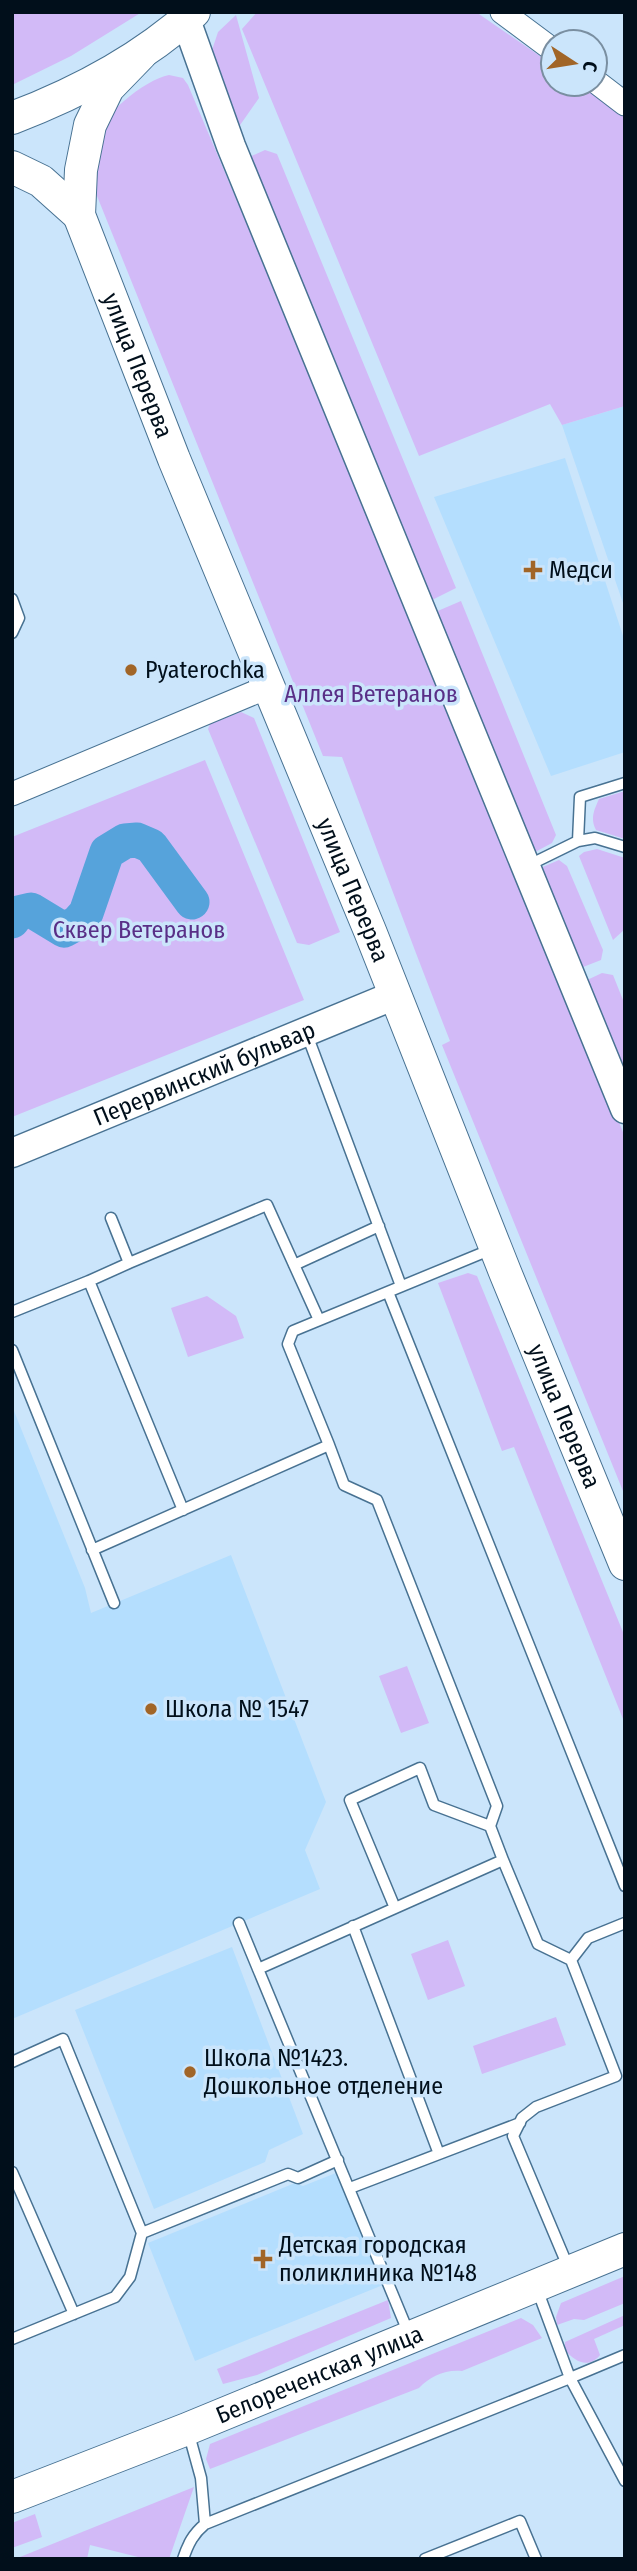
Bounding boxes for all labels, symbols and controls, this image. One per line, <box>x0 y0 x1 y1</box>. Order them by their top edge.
north arrow <box>539 28 609 98</box>
text: С <box>578 59 602 74</box>
street label: улица Перерва <box>97 289 178 442</box>
place label: Медси <box>549 556 613 584</box>
marker: Медси <box>523 560 543 580</box>
place label: Pyaterochka <box>145 656 265 684</box>
marker: Pyaterochka <box>123 662 139 678</box>
park label: Аллея Ветеранов <box>284 680 458 708</box>
street label: улица Перерва <box>311 814 395 966</box>
park label: Сквер Ветеранов <box>53 916 225 944</box>
street label: Перервинский бульвар <box>89 1016 319 1132</box>
street label: улица Перерва <box>522 1340 606 1492</box>
place label: Школа № 1547 <box>165 1695 309 1723</box>
marker: Школа № 1547 <box>143 1701 159 1717</box>
place label: Школа №1423. Дошкольное отделение <box>203 2044 443 2100</box>
marker: Школа №1423. Дошкольное отделение <box>182 2064 198 2080</box>
place label: Детская городская поликлиника №148 <box>278 2231 477 2287</box>
marker: Детская городская поликлиника №148 <box>253 2249 273 2269</box>
street label: Белореченская улица <box>212 2320 427 2430</box>

